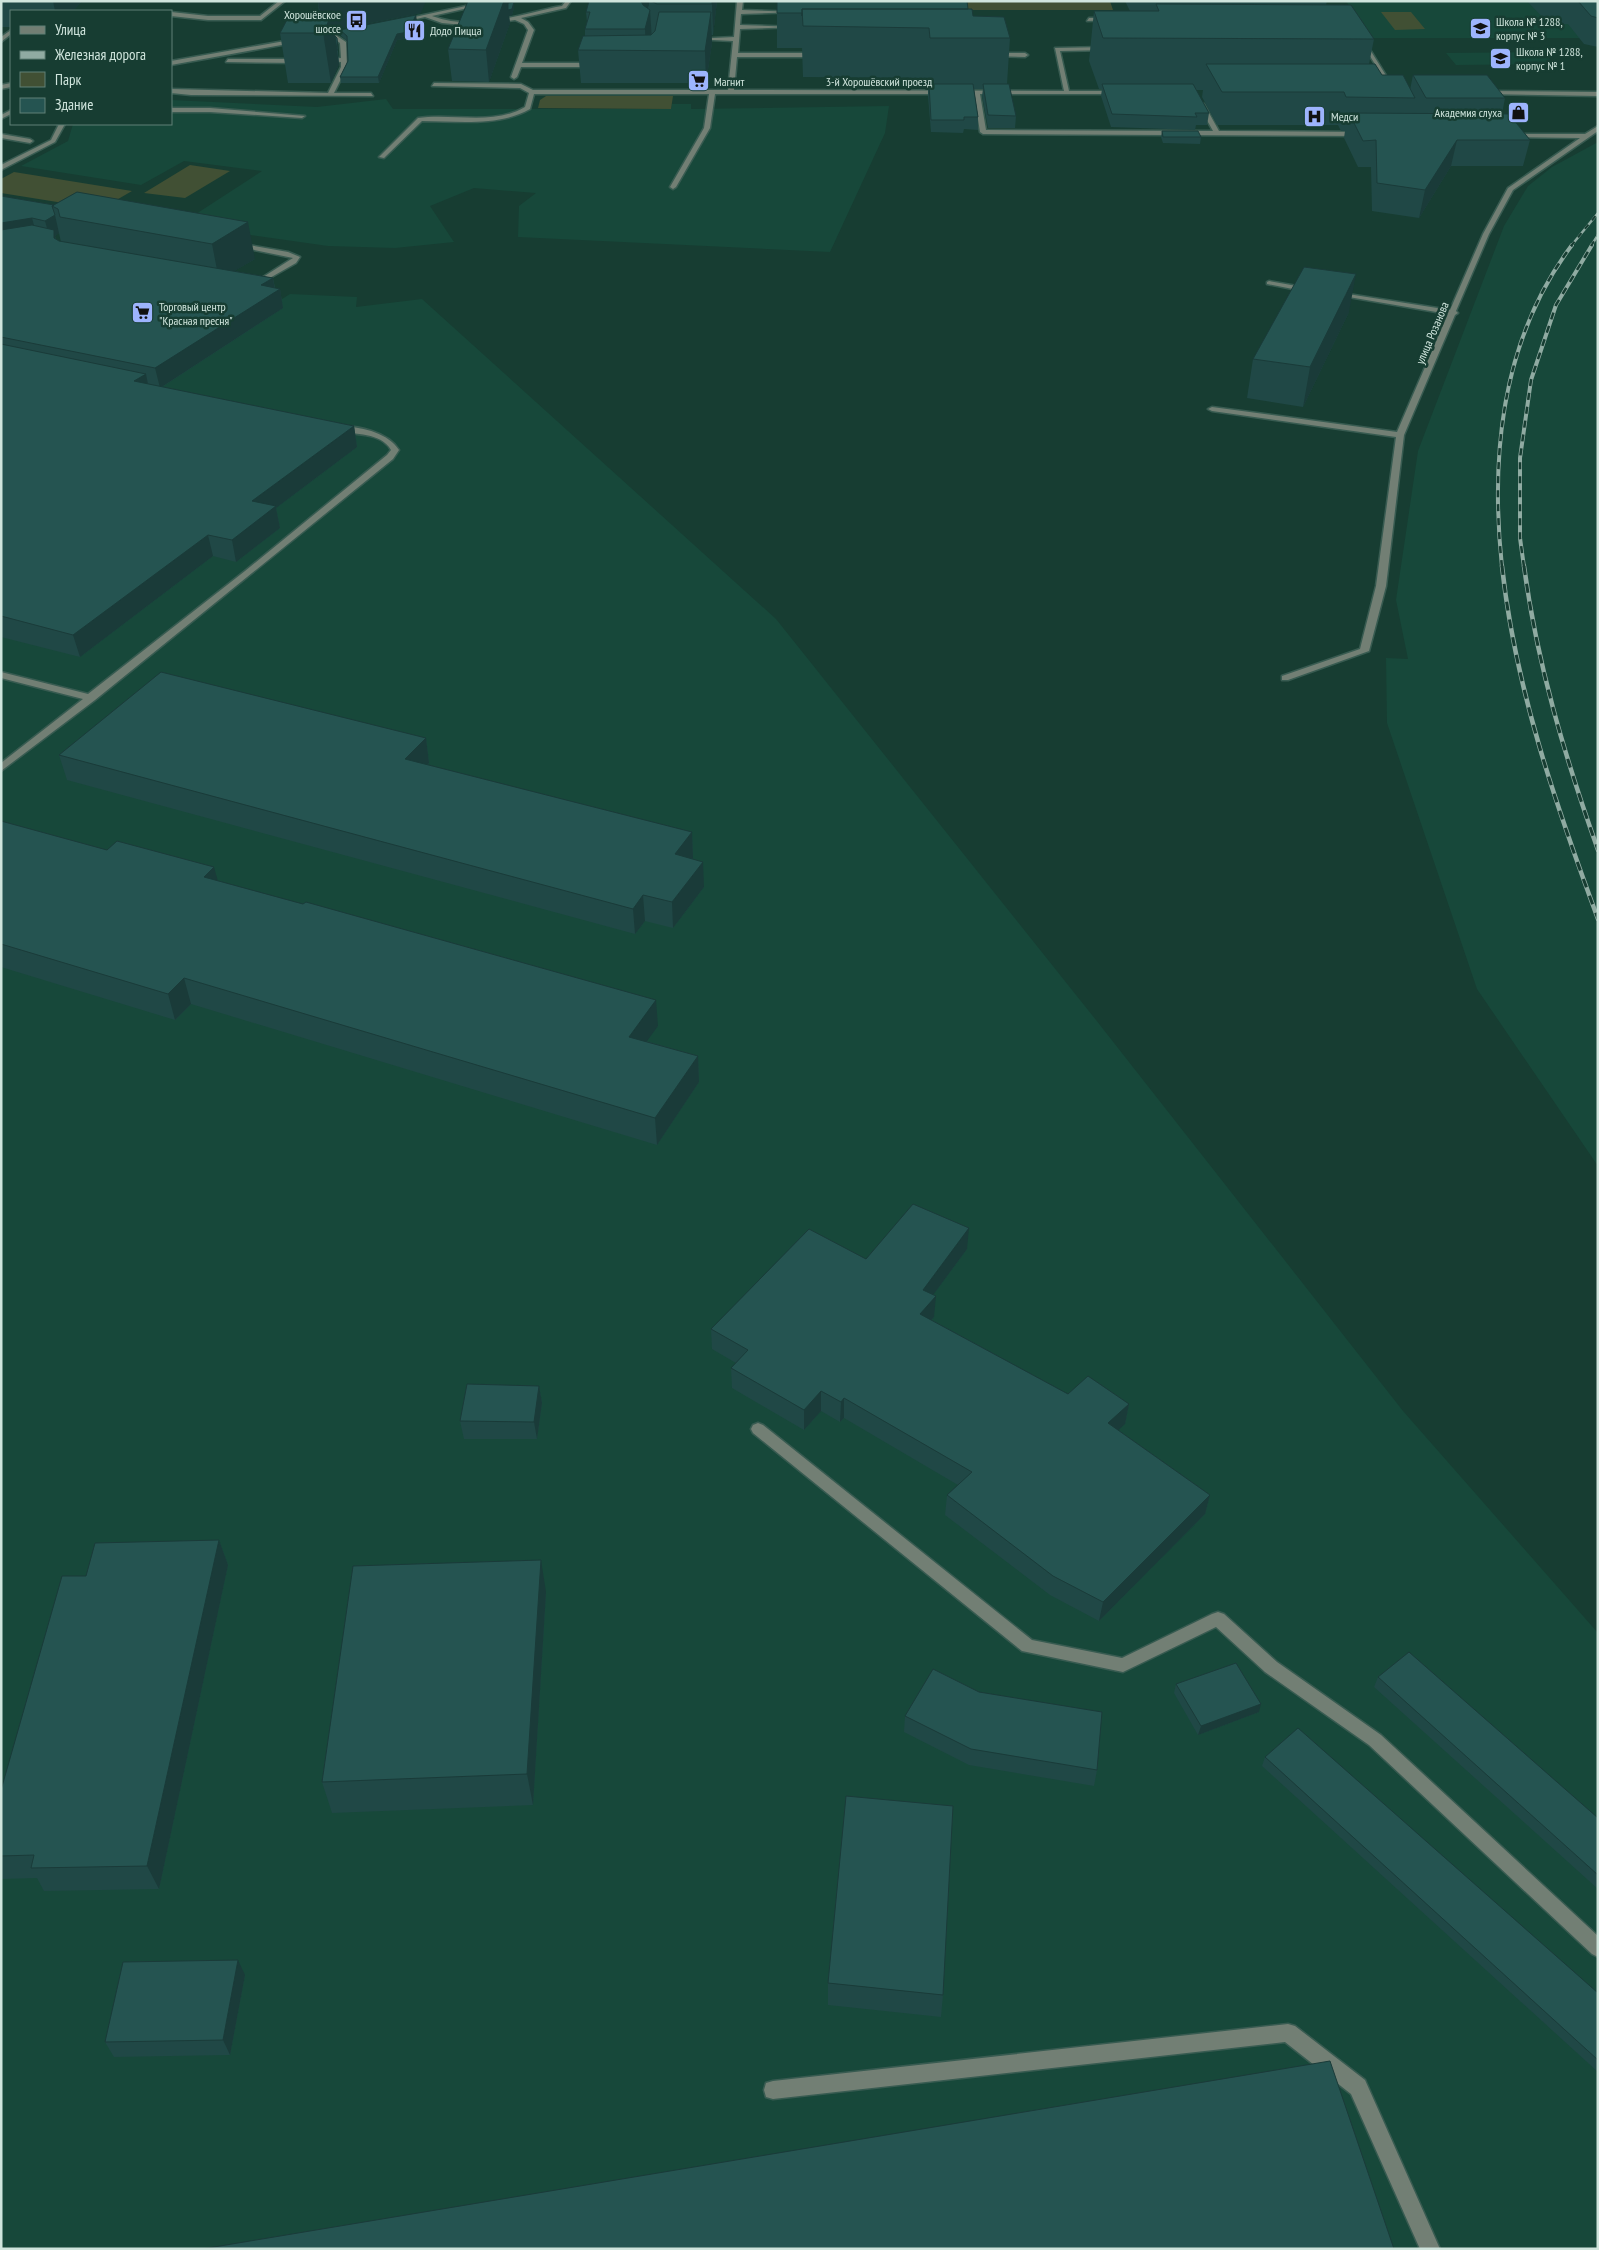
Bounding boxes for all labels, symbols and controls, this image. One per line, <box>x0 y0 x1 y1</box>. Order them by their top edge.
place label: Хорошёвское шоссе <box>284 7 341 36</box>
bus stop icon: Хорошёвское шоссе <box>345 9 369 33</box>
legend <box>10 10 172 125</box>
place label: Школа № 1288, корпус № 3 <box>1496 14 1563 43</box>
school or university icon: Школа № 1288, корпус № 3 <box>1468 16 1492 40</box>
restaurant icon: Додо Пицца <box>402 18 426 42</box>
text: Улица <box>55 20 86 39</box>
place label: Додо Пицца <box>430 23 482 38</box>
place label: Школа № 1288, корпус № 1 <box>1516 44 1583 73</box>
text: Железная дорога <box>54 45 146 64</box>
school or university icon: Школа № 1288, корпус № 1 <box>1488 46 1512 70</box>
supermarket icon: Магнит <box>686 69 710 93</box>
text: Парк <box>55 70 81 89</box>
place label: Магнит <box>714 74 744 89</box>
street label: 3-й Хорошёвский проезд <box>826 74 933 89</box>
text: Здание <box>55 95 93 114</box>
shop icon: Академия слуха <box>1506 100 1530 124</box>
hospital icon: Медси <box>1303 104 1327 128</box>
place label: Академия слуха <box>1435 105 1502 120</box>
place label: Медси <box>1331 109 1358 124</box>
place label: Торговый центр "Красная пресня" <box>159 299 233 328</box>
street label: улица Розанова <box>1412 299 1452 367</box>
supermarket icon: Торговый центр "Красная пресня" <box>131 301 155 325</box>

